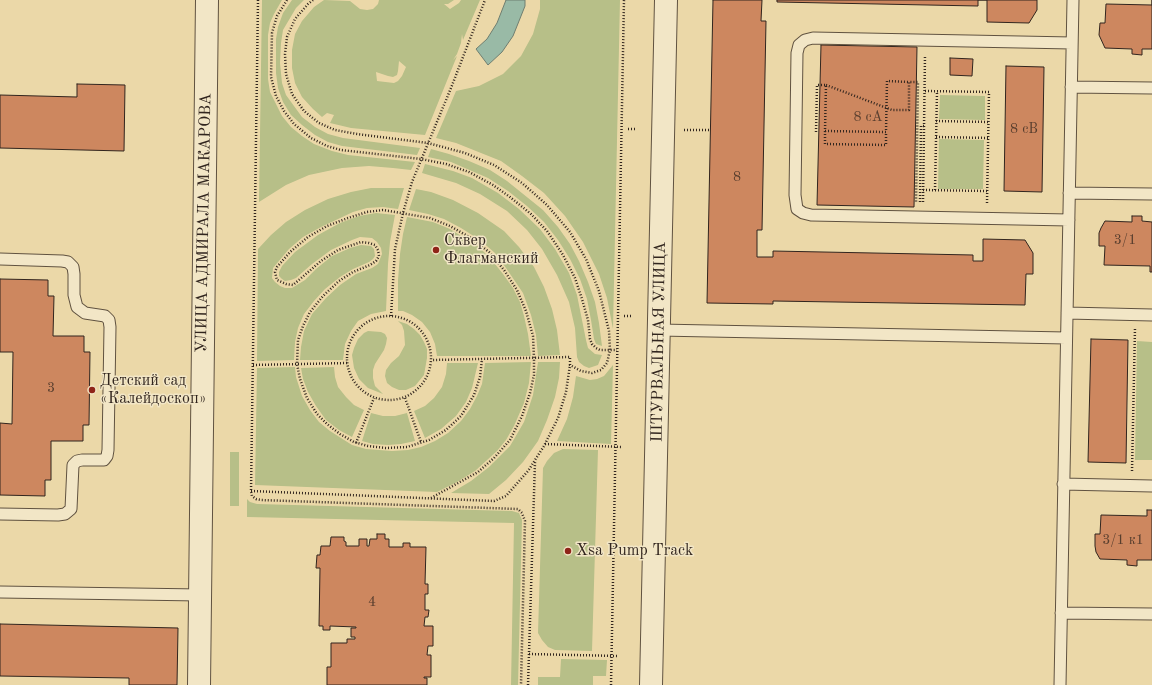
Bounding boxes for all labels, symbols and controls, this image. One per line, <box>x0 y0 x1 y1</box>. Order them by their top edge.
street label: УЛИЦА АДМИРАЛА МАКАРОВА <box>192 93 216 353</box>
house number: 8 сА <box>854 109 882 125</box>
house number: 8 сВ <box>1010 121 1038 137</box>
house number: 8 <box>733 169 741 185</box>
place label: Сквер Флагманский <box>444 231 538 269</box>
house number: 3/1 <box>1114 232 1136 248</box>
street label: ШТУРВАЛЬНАЯ УЛИЦА <box>648 242 670 442</box>
marker: Сквер Флагманский <box>431 245 441 255</box>
place label: Детский сад «Калейдоскоп» <box>100 371 206 409</box>
house number: 3 <box>47 380 55 396</box>
marker: Детский сад «Калейдоскоп» <box>87 385 97 395</box>
house number: 3/1 к1 <box>1102 532 1144 548</box>
place label: Xsa Pump Track <box>576 541 693 561</box>
marker: Xsa Pump Track <box>563 546 573 556</box>
house number: 4 <box>368 594 376 610</box>

